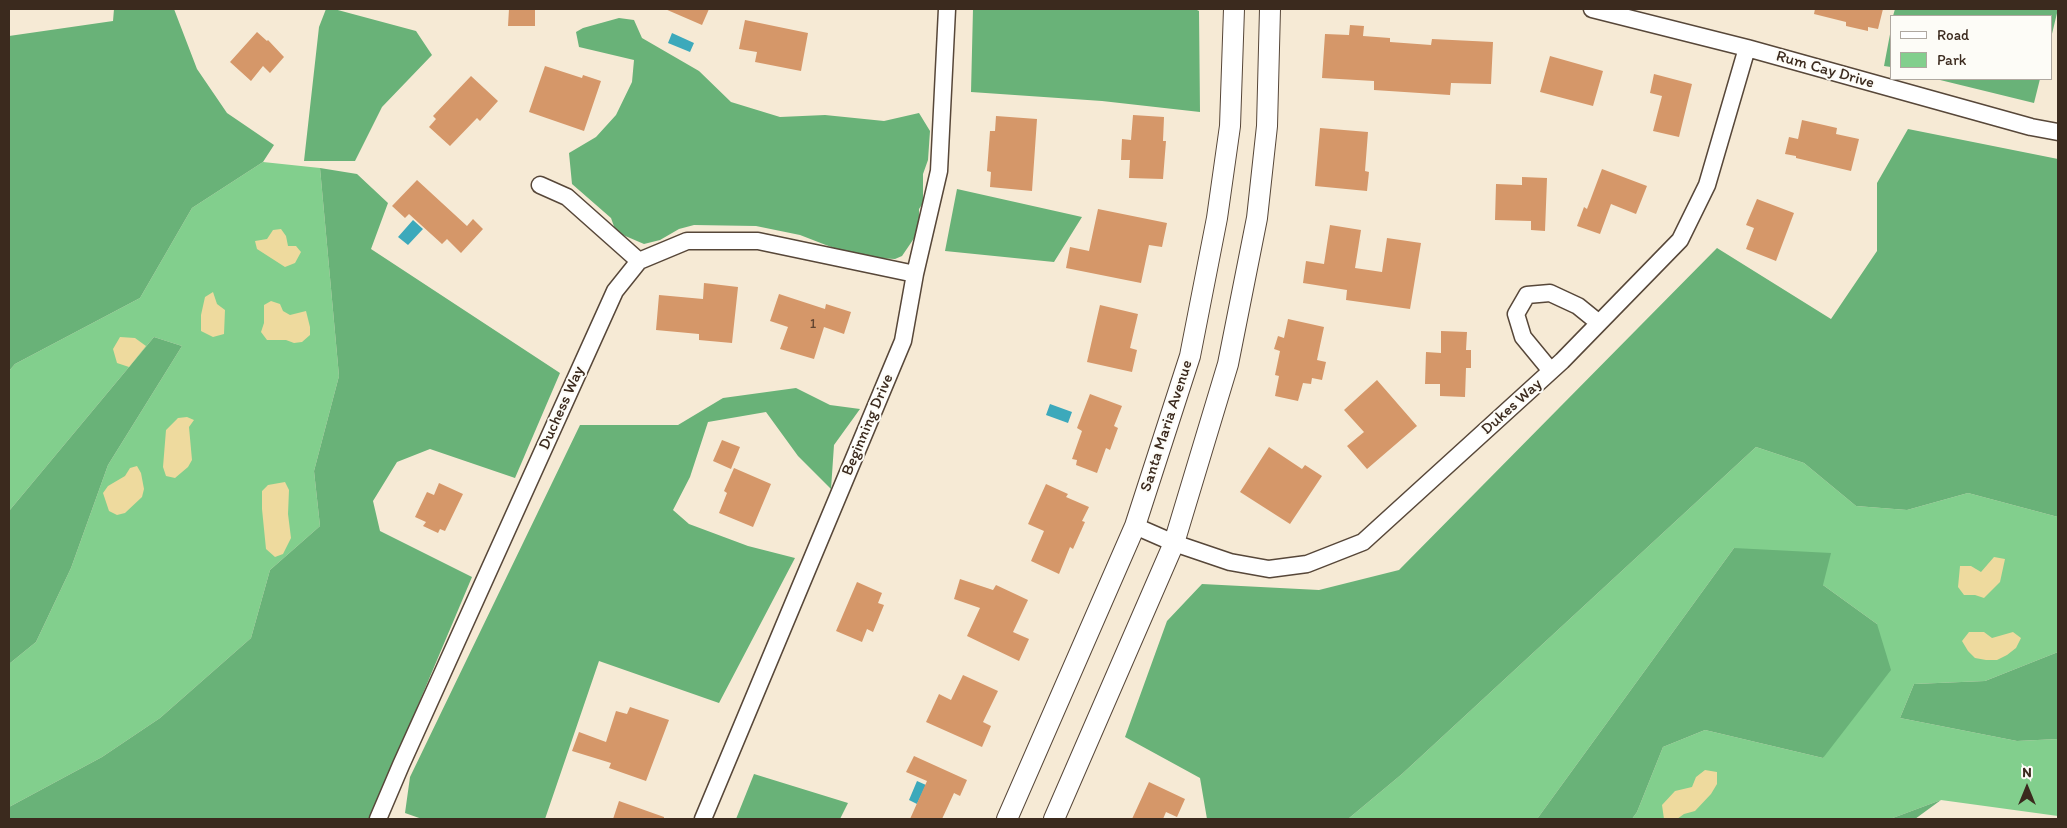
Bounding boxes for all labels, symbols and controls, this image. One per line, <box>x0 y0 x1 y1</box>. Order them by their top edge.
legend <box>1890 15 2052 80</box>
text: Road <box>1937 26 1969 44</box>
street label: Rum Cay Drive <box>1774 47 1876 93</box>
text: Park <box>1937 51 1967 69</box>
house number: 1 <box>810 316 816 332</box>
street label: Santa Maria Avenue <box>1137 358 1197 494</box>
street label: Duchess Way <box>535 363 589 453</box>
street label: Beginning Drive <box>838 371 898 479</box>
street label: Dukes Way <box>1478 375 1546 439</box>
north arrow <box>2002 763 2052 813</box>
text: N <box>2022 764 2032 781</box>

